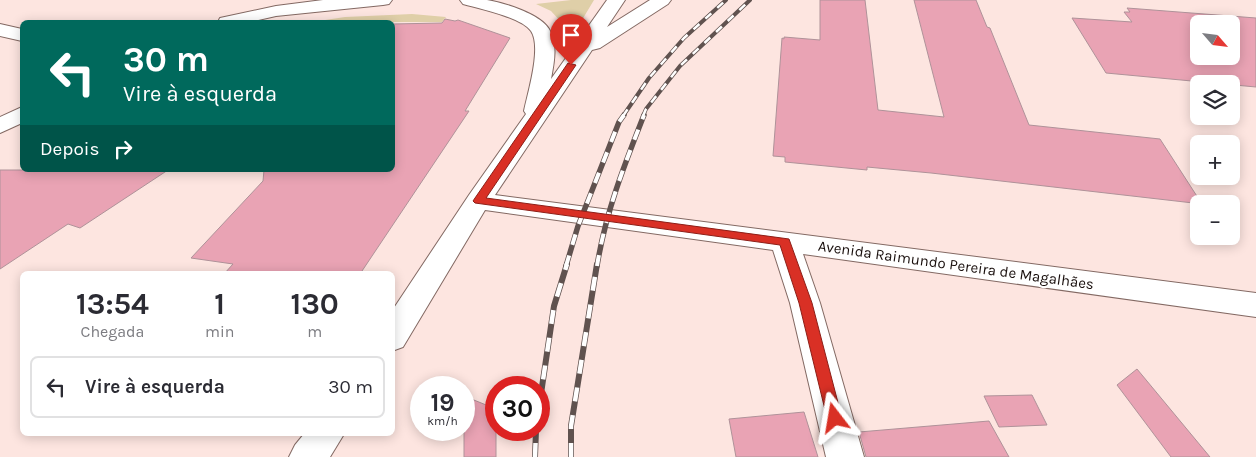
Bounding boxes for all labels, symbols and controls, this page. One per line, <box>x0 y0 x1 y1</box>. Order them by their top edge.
pin <box>550 14 592 65</box>
north arrow <box>1190 15 1240 65</box>
map controls <box>1190 15 1240 245</box>
icon: arrive <box>557 21 585 49</box>
text: 30 m <box>123 39 209 80</box>
icon: left <box>40 40 105 105</box>
button: layers <box>1190 75 1240 125</box>
text: Vire à esquerda <box>123 81 277 107</box>
icon: right <box>109 135 137 163</box>
button: + <box>1190 135 1240 185</box>
text: Depois <box>40 138 99 160</box>
button: − <box>1190 195 1240 245</box>
street label: Avenida Raimundo Pereira de Magalhães <box>817 237 1095 293</box>
text: 13:54 <box>76 286 149 322</box>
text: 1 <box>214 286 225 322</box>
text: 130 <box>291 286 339 322</box>
text: Chegada <box>81 322 144 341</box>
text: min <box>205 322 234 341</box>
text: m <box>307 322 322 341</box>
icon: left <box>42 373 70 401</box>
text: Vire à esquerda <box>85 376 225 398</box>
text: 30 m <box>328 376 373 398</box>
speed limit sign: 30 <box>485 376 550 441</box>
text: 19 <box>430 388 455 417</box>
position arrow <box>808 391 860 443</box>
text: km/h <box>427 414 458 428</box>

